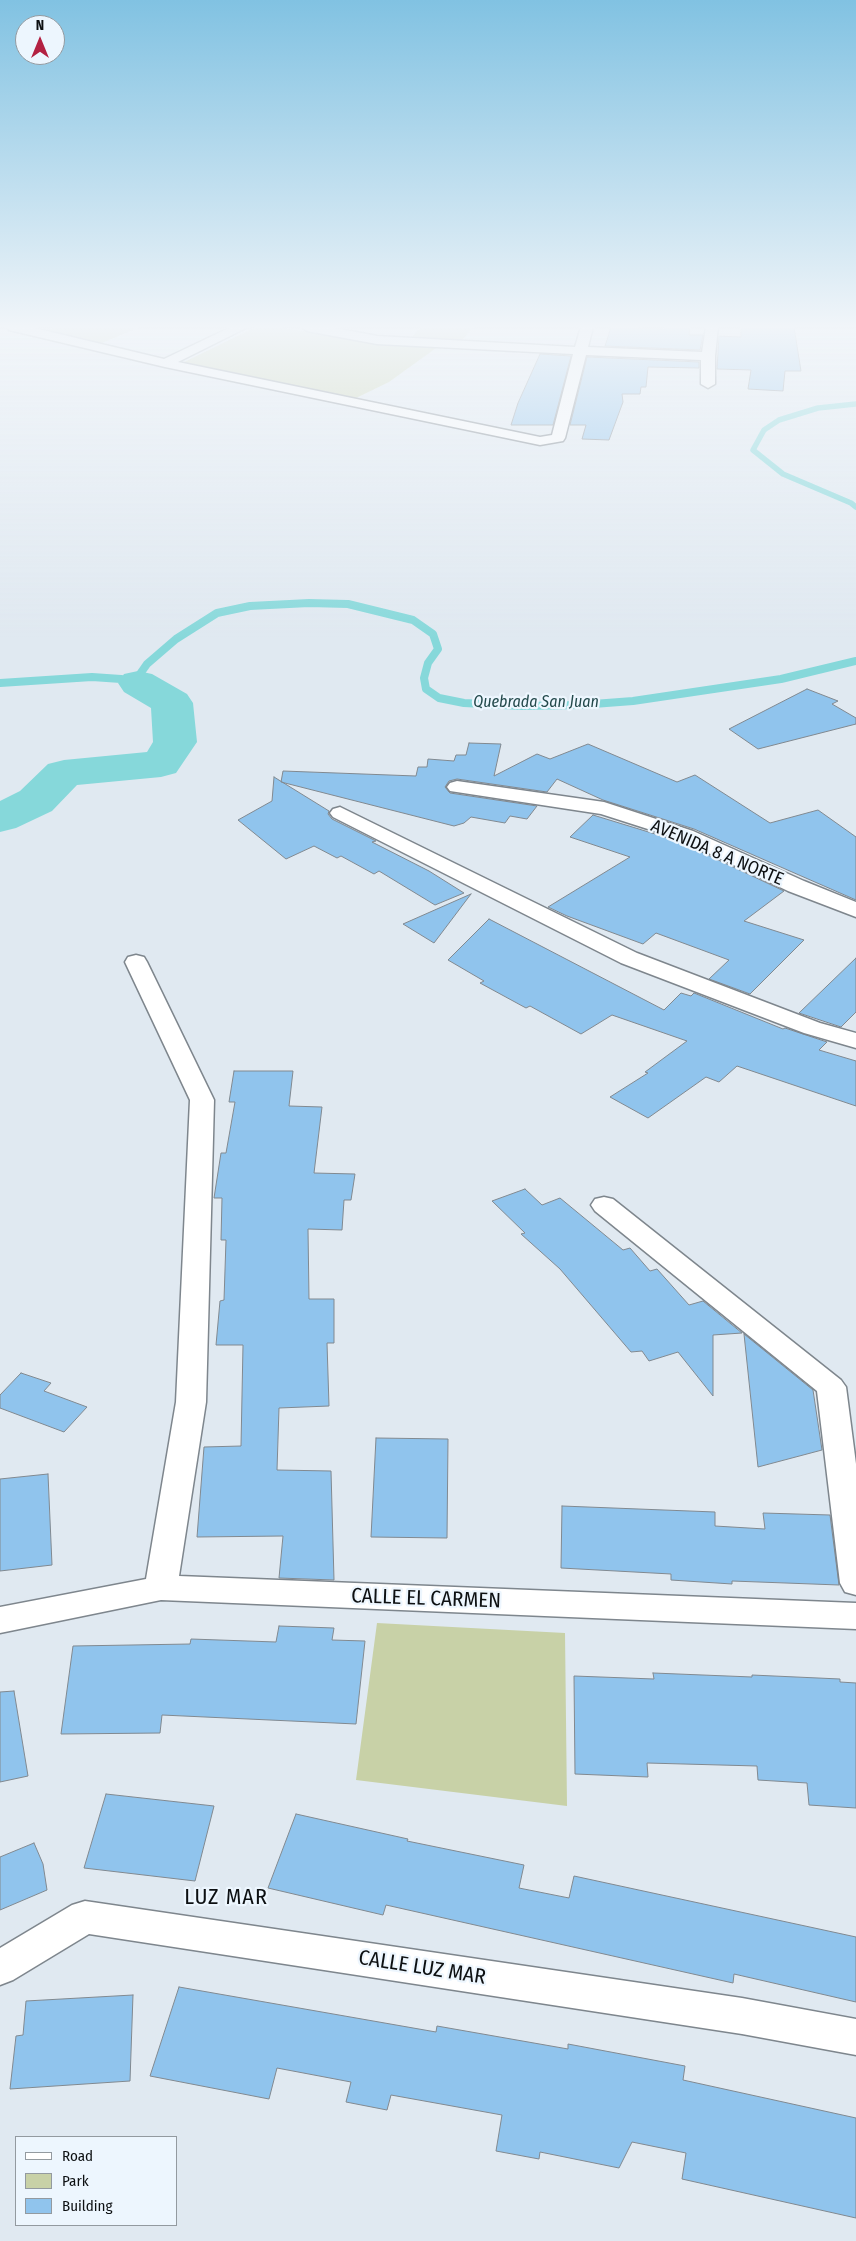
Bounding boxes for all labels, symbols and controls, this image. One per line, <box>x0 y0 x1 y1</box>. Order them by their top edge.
north arrow <box>15 15 65 65</box>
text: N <box>36 17 44 34</box>
water label: Quebrada San Juan <box>473 693 599 713</box>
street label: AVENIDA 8 A NORTE <box>648 815 786 891</box>
street label: CALLE EL CARMEN <box>351 1584 501 1614</box>
district label: LUZ MAR <box>183 1885 269 1911</box>
street label: CALLE LUZ MAR <box>357 1946 487 1990</box>
legend <box>15 2136 178 2226</box>
text: Road <box>62 2147 93 2165</box>
text: Park <box>62 2172 89 2190</box>
text: Building <box>62 2197 113 2215</box>

